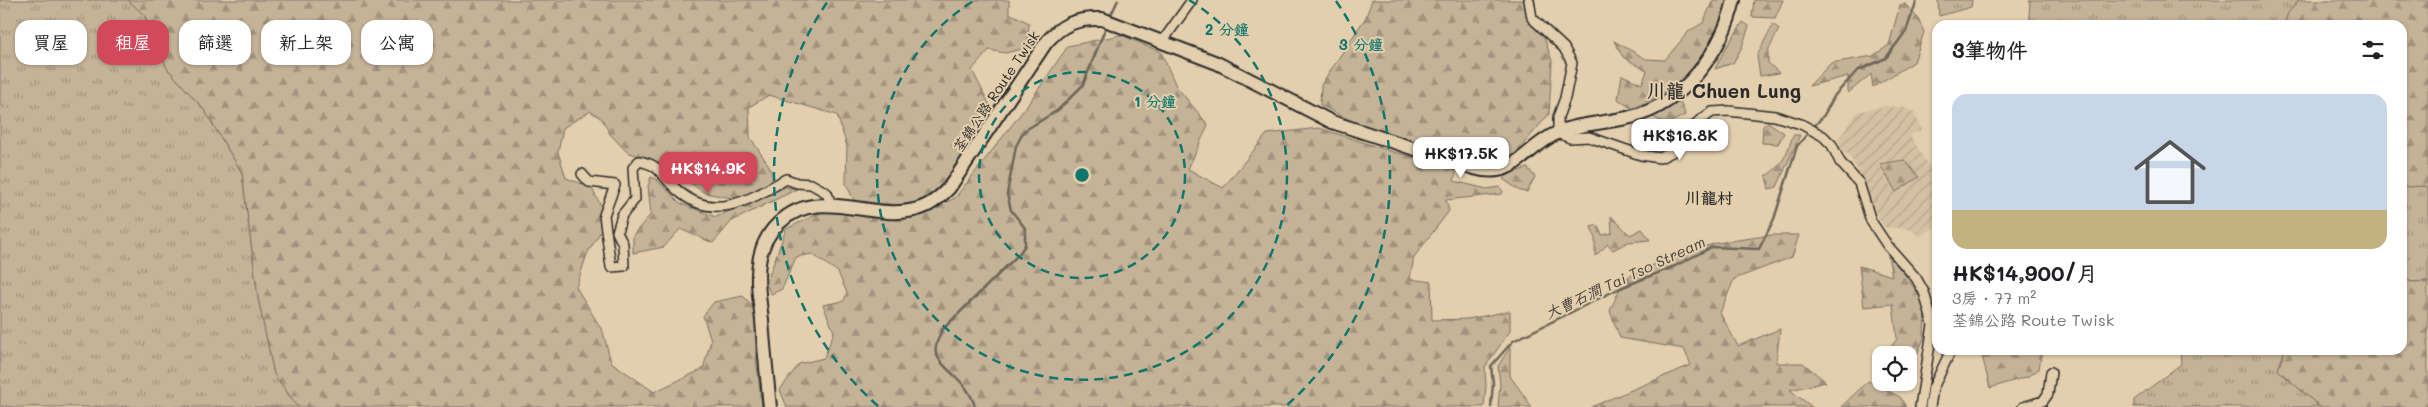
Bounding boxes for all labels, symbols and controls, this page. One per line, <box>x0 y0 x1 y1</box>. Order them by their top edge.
text: 2 分鐘 <box>1205 19 1249 39</box>
chip: 買屋 <box>15 20 87 65</box>
chip: 租屋 <box>97 20 169 65</box>
chip: 篩選 <box>179 20 251 65</box>
chip: 新上架 <box>261 20 351 65</box>
chip: 公寓 <box>361 20 433 65</box>
street label: 荃錦公路 Route Twisk <box>948 27 1044 155</box>
text: 3 分鐘 <box>1339 34 1383 54</box>
text: 3筆物件 <box>1952 36 2028 63</box>
icon: filters <box>2359 36 2387 64</box>
district label: 川龍 Chuen Lung <box>1647 78 1801 103</box>
text: 1 分鐘 <box>1134 91 1176 111</box>
pin: HK$16.8K <box>1628 119 1732 161</box>
text: HK$16.8K <box>1642 124 1718 145</box>
icon: home <box>2125 127 2215 217</box>
pin: HK$17.5K <box>1409 136 1513 179</box>
text: HK$17.5K <box>1424 142 1498 163</box>
pin: HK$14.9K <box>656 152 760 194</box>
text: HK$14.9K <box>670 157 746 178</box>
centre of rings <box>1073 166 1091 184</box>
district label: 川龍村 <box>1685 187 1733 208</box>
water label: 大曹石澗 Tai Tso Stream <box>1542 231 1708 323</box>
text: HK$14,900/月 <box>1952 259 2098 286</box>
text: 3房 · 77 m² <box>1952 287 2036 308</box>
text: 荃錦公路 Route Twisk <box>1952 309 2114 330</box>
map controls <box>1872 346 1917 391</box>
button: locate <box>1872 346 1917 391</box>

